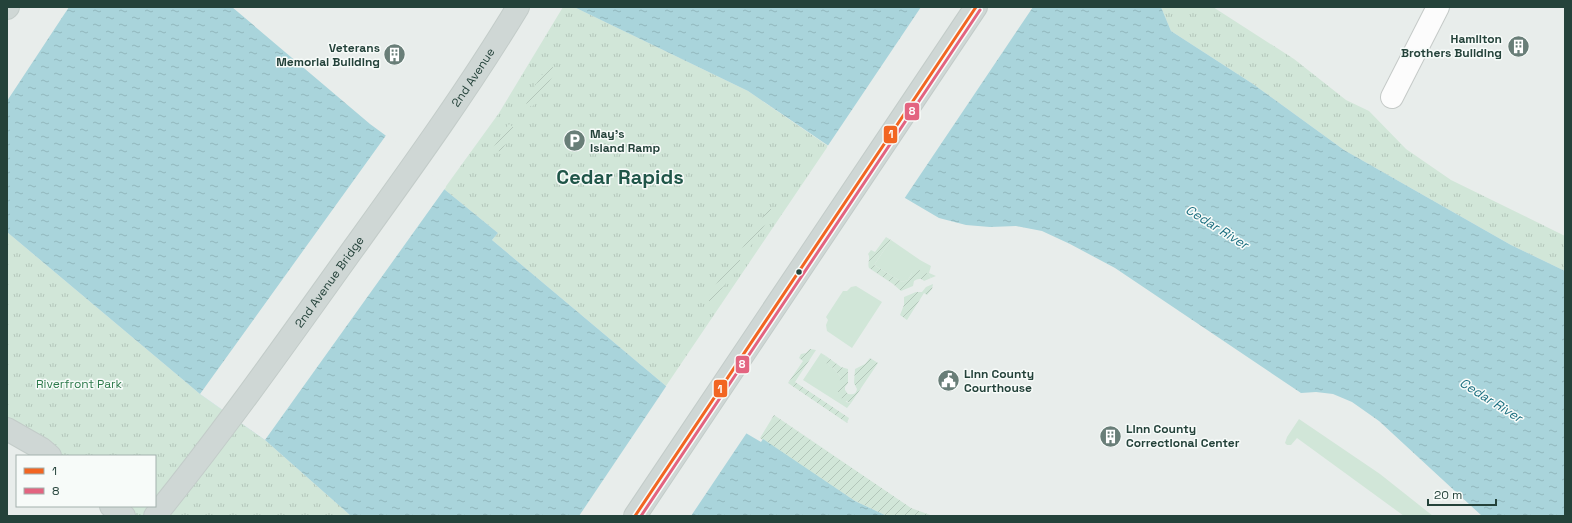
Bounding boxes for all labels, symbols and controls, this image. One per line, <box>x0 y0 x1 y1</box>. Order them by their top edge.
place label: Hamilton Brothers Building <box>1401 31 1502 61</box>
building icon: Hamilton Brothers Building <box>1505 33 1531 59</box>
place label: Veterans Memorial Building <box>276 40 380 70</box>
building icon: Veterans Memorial Building <box>382 42 408 68</box>
street label: 2nd Avenue <box>448 45 499 110</box>
line badge: 8 <box>904 102 920 121</box>
text: 8 <box>909 104 916 118</box>
line badge: 1 <box>883 125 898 144</box>
place label: May's Island Ramp <box>590 126 660 156</box>
text: 1 <box>889 127 894 141</box>
parking icon: May's Island Ramp <box>562 128 588 154</box>
district label: Cedar Rapids <box>556 164 684 190</box>
water label: Cedar River <box>1182 201 1253 254</box>
street label: 2nd Avenue Bridge <box>291 233 368 331</box>
unlabelled marker <box>794 267 804 277</box>
line badge: 8 <box>735 355 750 374</box>
text: 8 <box>739 357 746 371</box>
place label: Linn County Courthouse <box>964 366 1034 396</box>
public building icon: Linn County Courthouse <box>936 368 962 394</box>
water label: Cedar River <box>1456 374 1527 427</box>
park label: Riverfront Park <box>36 376 123 392</box>
line badge: 1 <box>713 379 728 398</box>
text: 1 <box>718 382 723 396</box>
place label: Linn County Correctional Center <box>1126 421 1240 451</box>
building icon: Linn County Correctional Center <box>1098 423 1124 449</box>
legend <box>16 455 156 507</box>
text: 1 <box>52 463 57 479</box>
scale bar <box>1428 481 1496 507</box>
text: 8 <box>52 483 59 499</box>
text: 20 m <box>1434 487 1462 503</box>

